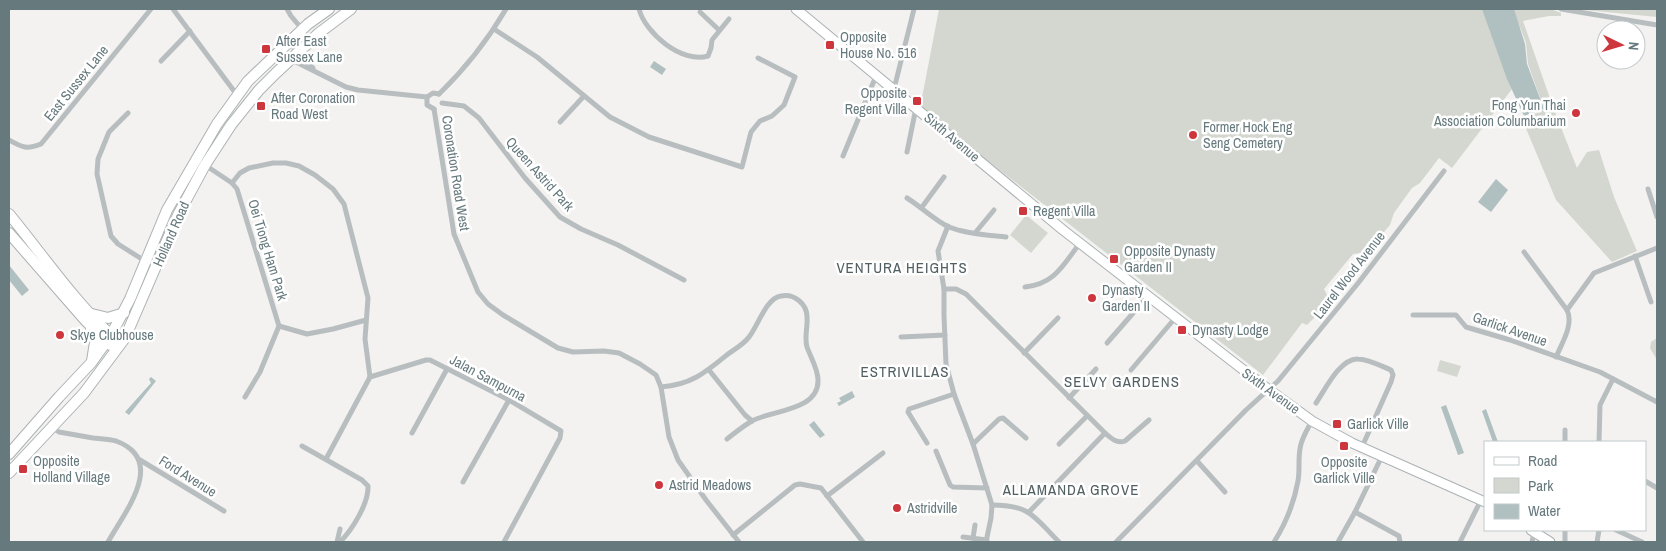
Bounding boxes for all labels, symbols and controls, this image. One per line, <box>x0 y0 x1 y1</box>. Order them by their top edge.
north arrow <box>1596 20 1646 70</box>
place label: Opposite House No. 516 <box>840 28 917 62</box>
place label: After East Sussex Lane <box>275 32 342 66</box>
marker: Opposite House No. 516 <box>824 39 836 51</box>
street label: East Sussex Lane <box>40 41 112 125</box>
text: N <box>1625 41 1643 51</box>
marker: After East Sussex Lane <box>260 43 272 55</box>
place label: Opposite Regent Villa <box>845 84 908 118</box>
place label: After Coronation Road West <box>270 89 355 123</box>
marker: Opposite Regent Villa <box>911 95 923 107</box>
place label: Fong Yun Thai Association Columbarium <box>1433 96 1566 130</box>
marker: After Coronation Road West <box>255 100 267 112</box>
marker: Fong Yun Thai Association Columbarium <box>1570 107 1582 119</box>
street label: Sixth Avenue <box>920 108 984 166</box>
street label: Coronation Road West <box>438 114 474 232</box>
place label: Former Hock Eng Seng Cemetery <box>1203 118 1293 152</box>
marker: Former Hock Eng Seng Cemetery <box>1187 129 1199 141</box>
street label: Queen Astrid Park <box>502 133 578 215</box>
street label: Oei Tiong Ham Park <box>244 197 292 303</box>
street label: Holland Road <box>149 199 193 269</box>
place label: Regent Villa <box>1033 202 1096 220</box>
marker: Regent Villa <box>1017 205 1029 217</box>
street label: Laurel Wood Avenue <box>1309 228 1389 322</box>
place label: Opposite Dynasty Garden II <box>1124 242 1216 276</box>
marker: Opposite Dynasty Garden II <box>1108 253 1120 265</box>
district label: VENTURA HEIGHTS <box>836 257 968 278</box>
place label: Dynasty Garden II <box>1102 281 1150 315</box>
marker: Dynasty Garden II <box>1086 292 1098 304</box>
street label: Garlick Avenue <box>1470 308 1550 350</box>
place label: Dynasty Lodge <box>1192 321 1269 339</box>
marker: Dynasty Lodge <box>1176 324 1188 336</box>
place label: Skye Clubhouse <box>70 326 154 344</box>
marker: Skye Clubhouse <box>54 329 66 341</box>
street label: Jalan Sampurna <box>447 350 530 406</box>
district label: ESTRIVILLAS <box>861 361 949 382</box>
street label: Sixth Avenue <box>1238 364 1304 418</box>
district label: SELVY GARDENS <box>1064 371 1180 392</box>
place label: Garlick Ville <box>1347 415 1409 433</box>
marker: Garlick Ville <box>1331 418 1343 430</box>
marker: Opposite Garlick Ville <box>1338 440 1350 452</box>
legend <box>1484 441 1646 531</box>
text: Road <box>1528 450 1557 471</box>
street label: Ford Avenue <box>156 451 220 501</box>
place label: Opposite Holland Village <box>33 452 110 486</box>
place label: Opposite Garlick Ville <box>1313 453 1375 487</box>
marker: Opposite Holland Village <box>17 463 29 475</box>
text: Park <box>1528 475 1554 496</box>
place label: Astrid Meadows <box>668 476 752 494</box>
marker: Astrid Meadows <box>653 479 665 491</box>
district label: ALLAMANDA GROVE <box>1002 479 1139 500</box>
place label: Astridville <box>906 499 957 517</box>
text: Water <box>1528 500 1560 521</box>
marker: Astridville <box>891 502 903 514</box>

